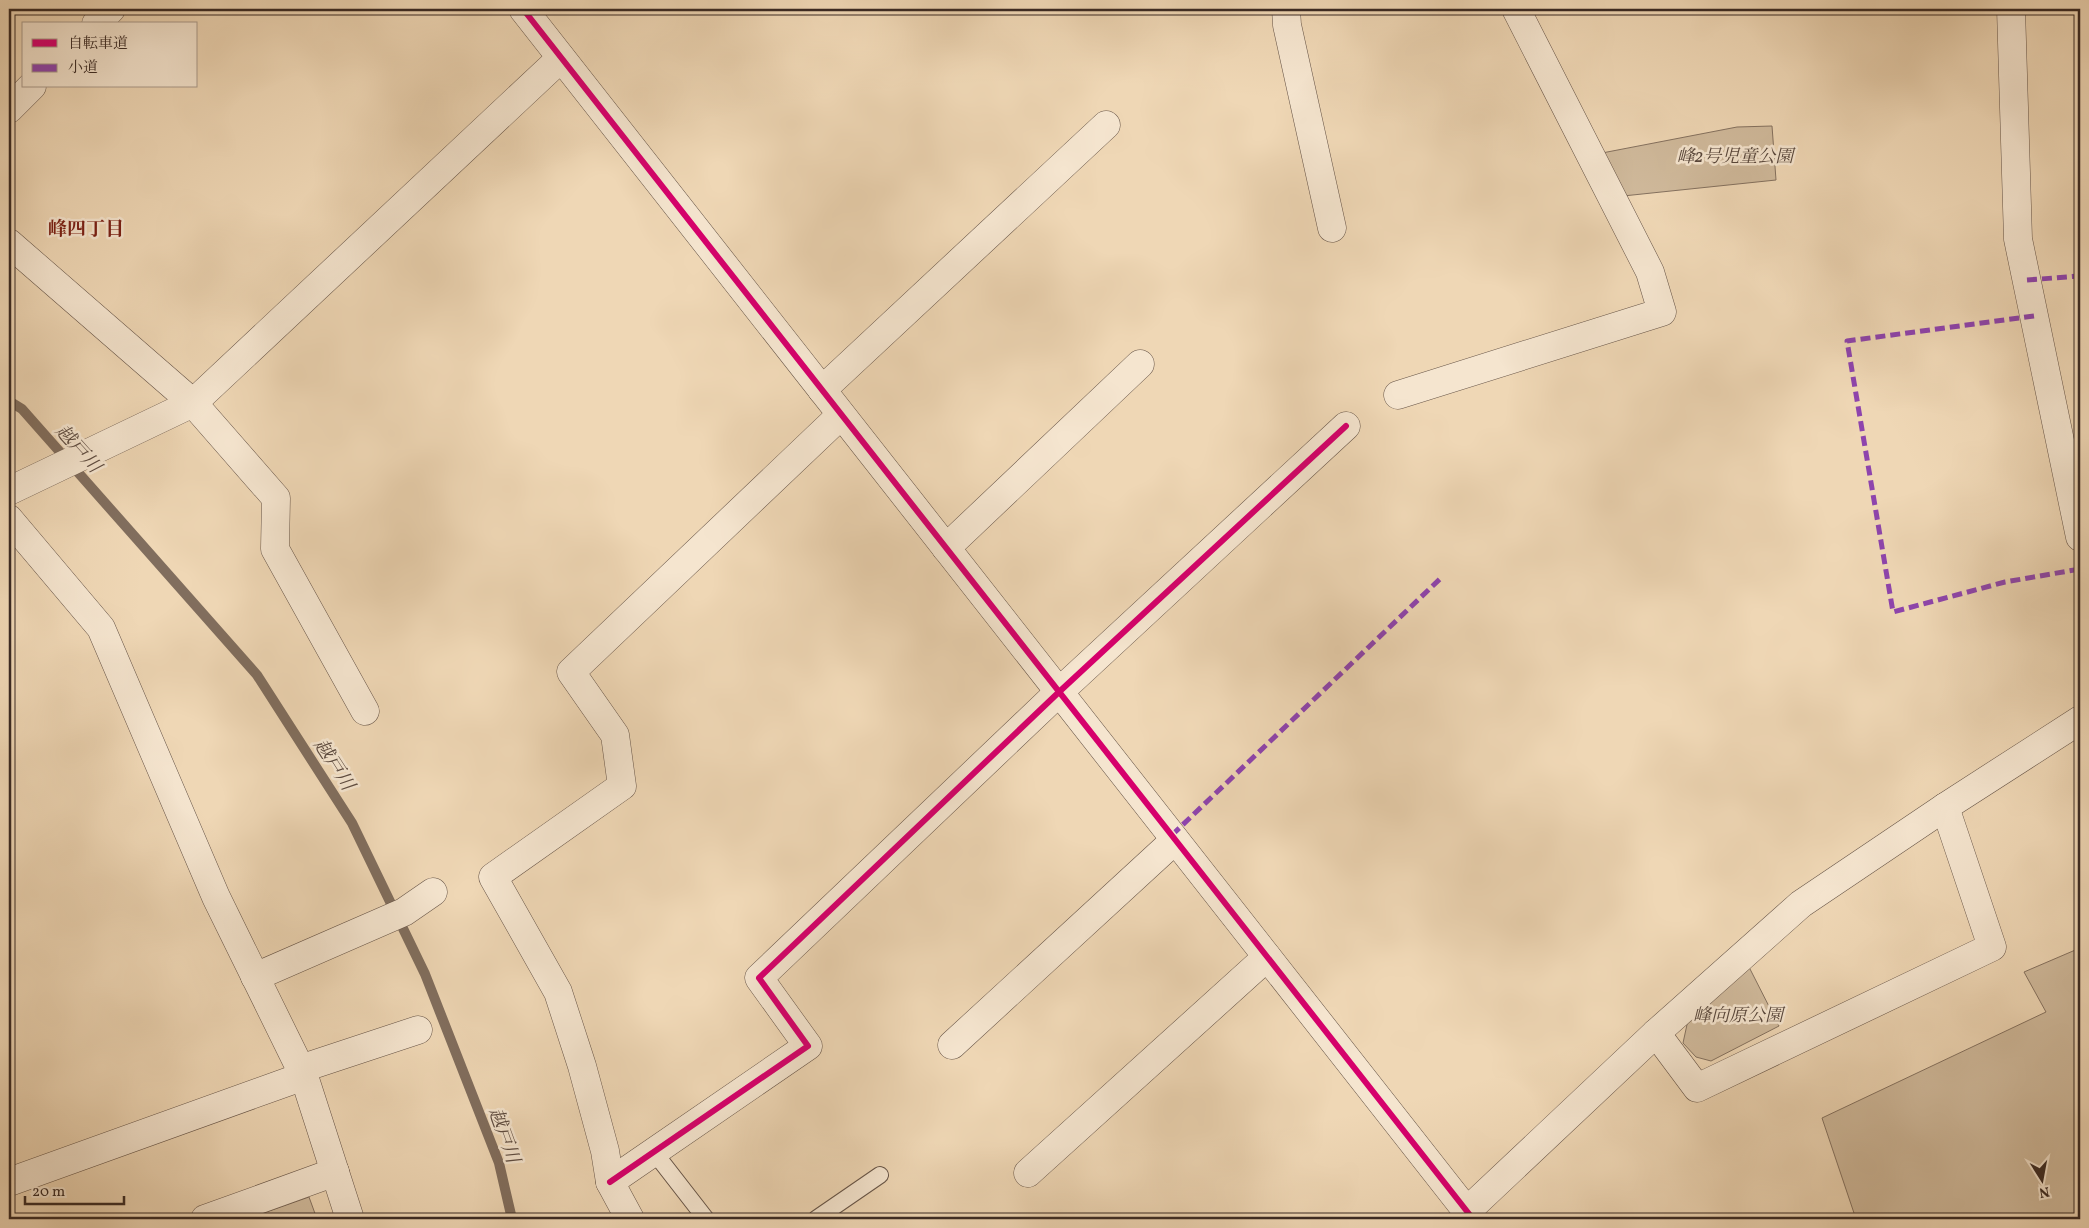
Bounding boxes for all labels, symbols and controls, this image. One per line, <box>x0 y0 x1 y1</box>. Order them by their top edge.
legend <box>22 22 198 88</box>
text: 自転車道 <box>68 34 128 55</box>
text: 小道 <box>68 58 98 79</box>
park label: 峰2号児童公園 <box>1677 145 1796 170</box>
district label: 峰四丁目 <box>48 217 124 243</box>
water label: 越戸川 <box>49 419 108 481</box>
water label: 越戸川 <box>307 734 361 798</box>
park label: 峰向原公園 <box>1693 1004 1786 1029</box>
water label: 越戸川 <box>481 1104 526 1169</box>
north arrow <box>2016 1156 2066 1206</box>
scale bar <box>25 1173 124 1205</box>
text: N <box>2037 1181 2051 1202</box>
text: 20 m <box>32 1182 65 1203</box>

